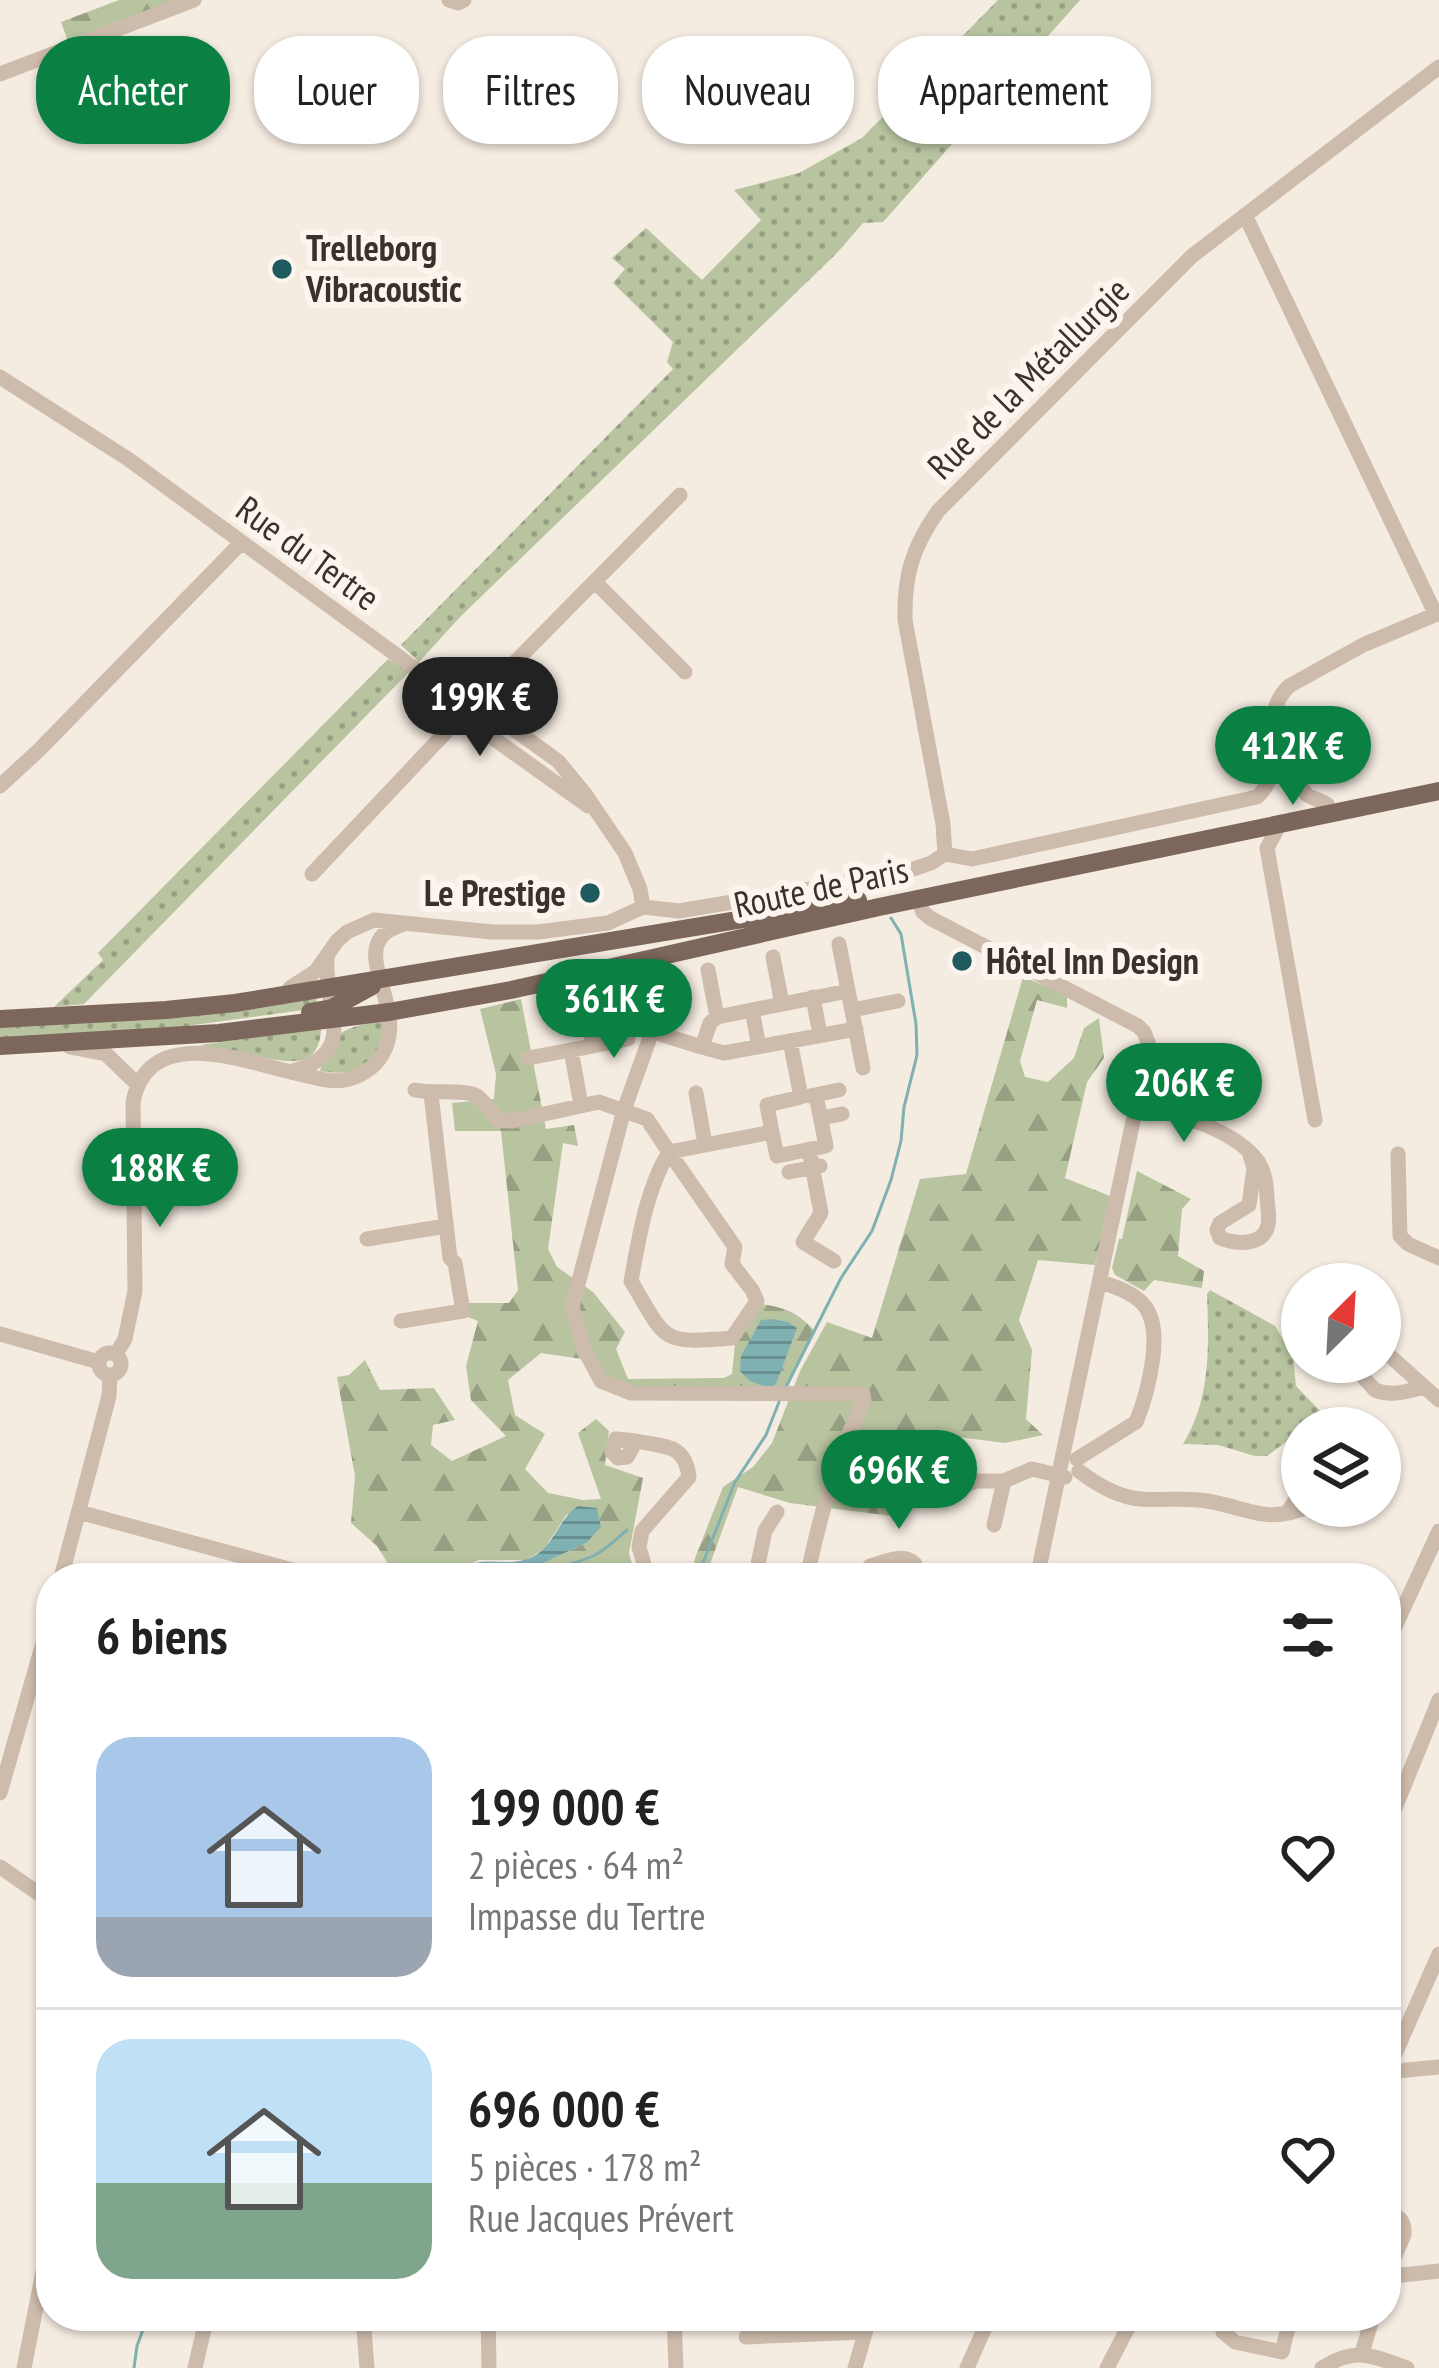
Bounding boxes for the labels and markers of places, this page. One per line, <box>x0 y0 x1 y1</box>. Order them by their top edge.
place label: Trelleborg Vibracoustic <box>305 224 462 312</box>
marker: Trelleborg Vibracoustic <box>269 256 295 282</box>
pin: 199K € <box>382 657 578 759</box>
pin: 412K € <box>1195 706 1391 808</box>
place label: Le Prestige <box>424 869 566 916</box>
marker: Le Prestige <box>577 880 603 906</box>
place label: Hôtel Inn Design <box>986 937 1199 984</box>
marker: Hôtel Inn Design <box>949 948 975 974</box>
pin: 361K € <box>516 959 712 1061</box>
pin: 206K € <box>1086 1043 1282 1145</box>
pin: 188K € <box>62 1128 258 1230</box>
pin: 696K € <box>801 1430 997 1532</box>

